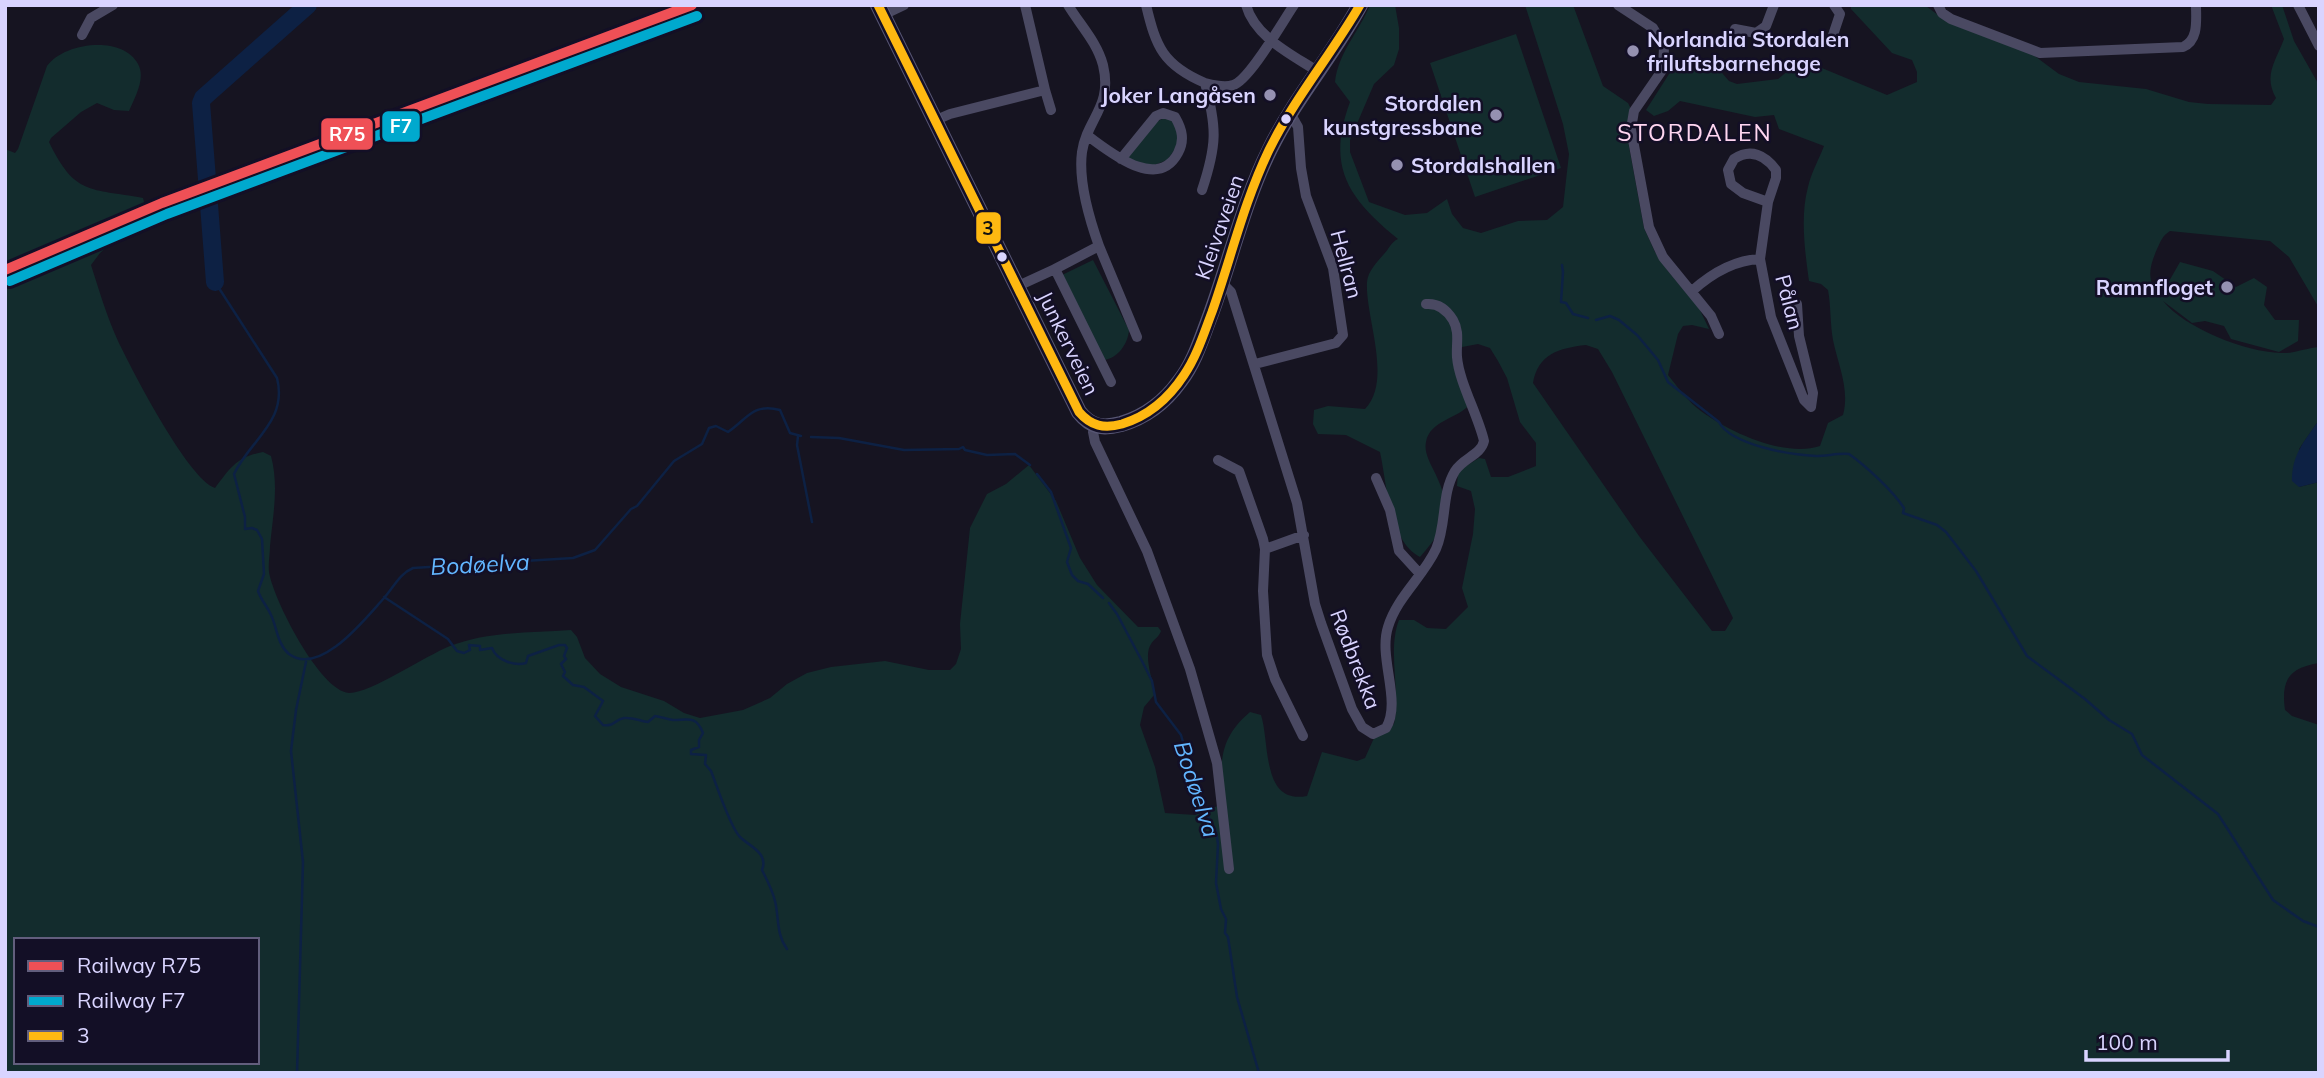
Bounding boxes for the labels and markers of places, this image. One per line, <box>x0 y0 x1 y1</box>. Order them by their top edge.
place label: Norlandia Stordalen friluftsbarnehage <box>1647 26 1849 76</box>
marker: Norlandia Stordalen friluftsbarnehage <box>1625 43 1641 59</box>
place label: Joker Langåsen <box>1101 82 1256 108</box>
marker: Joker Langåsen <box>1262 87 1278 103</box>
place label: Stordalen kunstgressbane <box>1323 90 1482 140</box>
marker: Stordalen kunstgressbane <box>1488 107 1504 123</box>
unlabelled marker <box>1279 112 1293 126</box>
place label: Stordalshallen <box>1411 152 1556 178</box>
marker: Stordalshallen <box>1389 157 1405 173</box>
unlabelled marker <box>995 250 1009 264</box>
place label: Ramnfloget <box>2096 274 2213 300</box>
marker: Ramnfloget <box>2219 279 2235 295</box>

